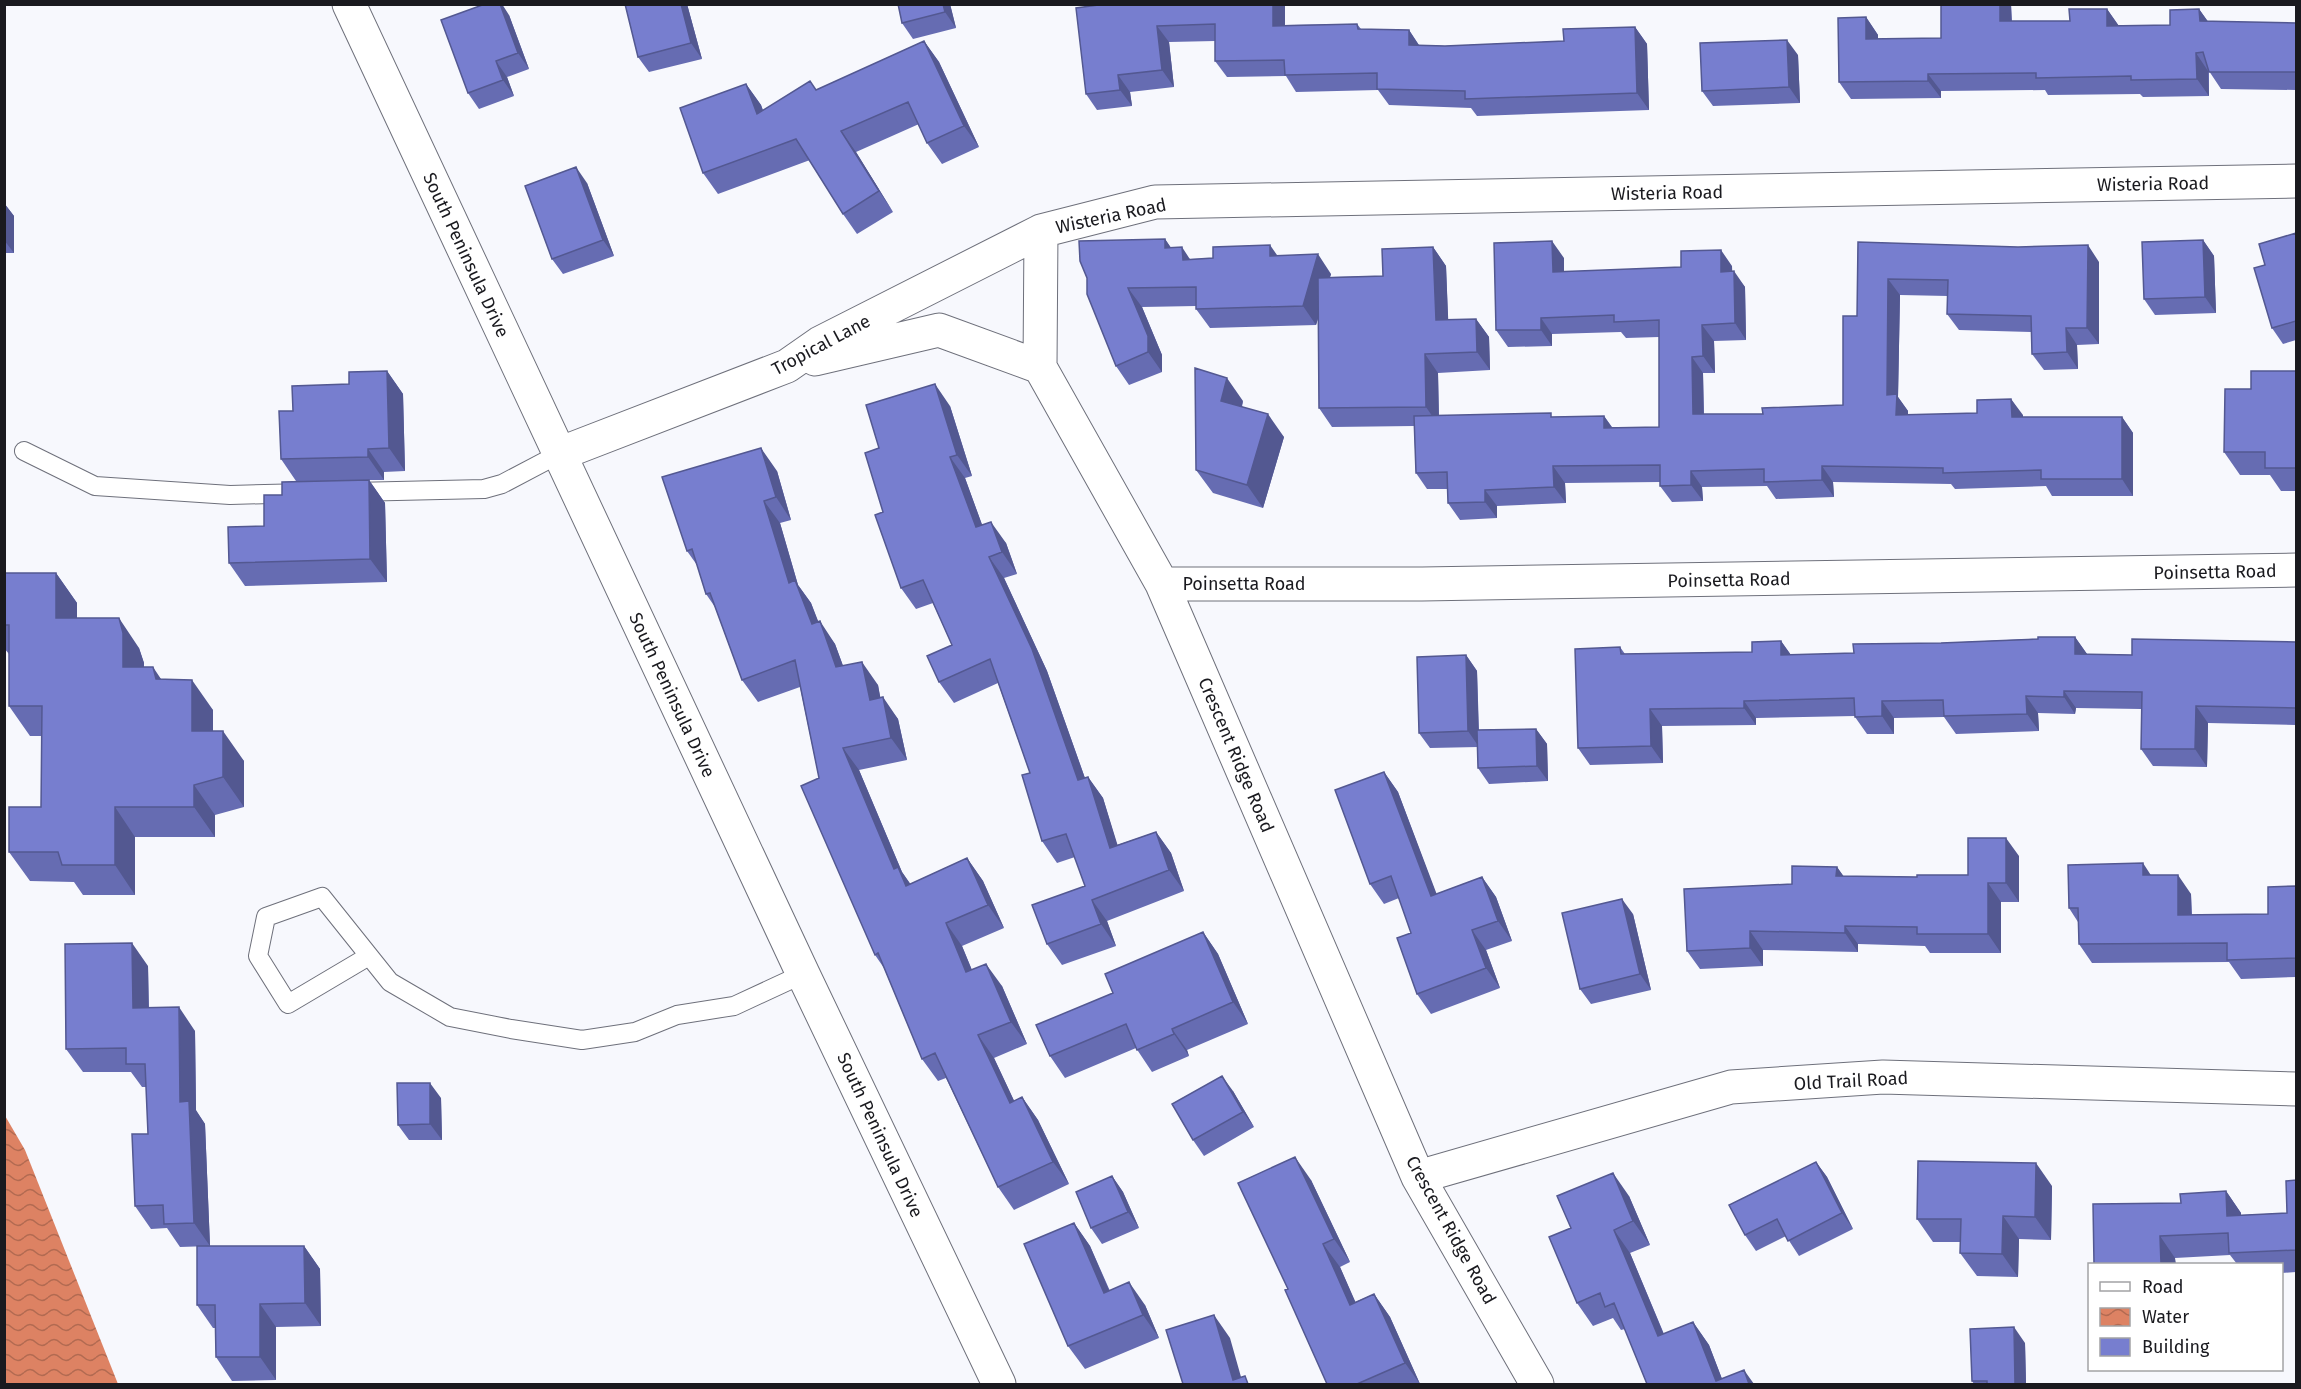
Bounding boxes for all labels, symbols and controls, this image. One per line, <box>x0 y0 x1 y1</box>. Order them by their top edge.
street label: South Peninsula Drive <box>418 169 514 341</box>
street label: Wisteria Road <box>2097 172 2209 196</box>
street label: Wisteria Road <box>1611 181 1723 205</box>
street label: Wisteria Road <box>1054 194 1168 238</box>
street label: Tropical Lane <box>768 310 874 380</box>
street label: Poinsetta Road <box>2153 560 2277 584</box>
street label: Poinsetta Road <box>1667 568 1791 592</box>
street label: Poinsetta Road <box>1182 573 1306 595</box>
street label: South Peninsula Drive <box>624 609 720 781</box>
street label: Crescent Ridge Road <box>1193 674 1279 836</box>
street label: South Peninsula Drive <box>832 1049 928 1221</box>
street label: Old Trail Road <box>1793 1067 1909 1095</box>
street label: Crescent Ridge Road <box>1401 1152 1501 1308</box>
legend <box>2088 1263 2283 1371</box>
text: Road <box>2142 1276 2184 1298</box>
text: Water <box>2142 1306 2189 1328</box>
text: Building <box>2142 1336 2210 1358</box>

